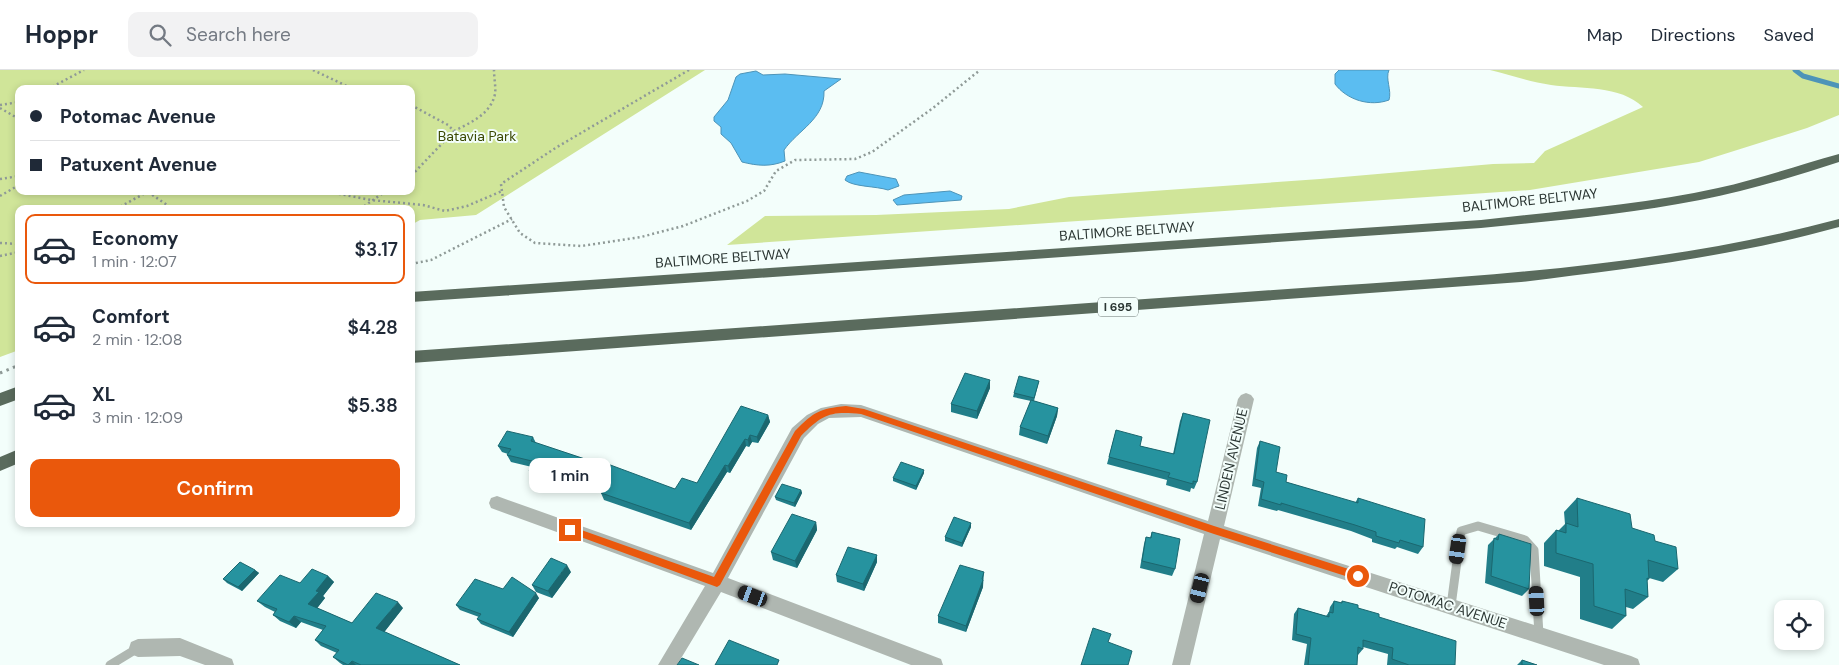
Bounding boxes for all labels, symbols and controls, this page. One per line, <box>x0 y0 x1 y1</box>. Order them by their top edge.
search box <box>128 12 478 57</box>
text: Hoppr <box>25 19 98 50</box>
icon: search <box>146 21 174 49</box>
text: Search here <box>186 22 291 47</box>
text: Map <box>1587 23 1623 47</box>
text: Directions <box>1651 23 1736 47</box>
text: Saved <box>1764 23 1814 47</box>
text: Potomac Avenue <box>60 104 216 129</box>
park label: Batavia Park <box>438 127 516 145</box>
text: Patuxent Avenue <box>60 152 217 177</box>
street label: BALTIMORE BELTWAY <box>1461 184 1599 216</box>
street label: BALTIMORE BELTWAY <box>1058 217 1196 245</box>
text: Economy <box>92 226 179 251</box>
icon: car <box>32 227 77 272</box>
text: $3.17 <box>355 237 398 262</box>
street label: BALTIMORE BELTWAY <box>654 244 792 272</box>
text: 1 min · 12:07 <box>92 251 177 272</box>
road number: I 695 <box>1098 298 1138 316</box>
text: Comfort <box>92 304 170 329</box>
icon: car <box>32 305 77 350</box>
text: $4.28 <box>347 315 398 340</box>
text: 2 min · 12:08 <box>92 329 183 350</box>
text: XL <box>92 382 115 407</box>
icon: car <box>32 383 77 428</box>
text: $5.38 <box>347 393 398 418</box>
text: 3 min · 12:09 <box>92 407 183 428</box>
street label: LINDEN AVENUE <box>1211 407 1251 511</box>
callout: 1 min <box>529 458 611 492</box>
button: Confirm <box>30 459 400 517</box>
text: 1 min <box>551 465 589 486</box>
route end <box>559 519 581 541</box>
car <box>1448 533 1467 565</box>
route start <box>1347 565 1369 587</box>
car <box>1189 572 1210 604</box>
street label: POTOMAC AVENUE <box>1387 577 1509 633</box>
car <box>736 584 769 608</box>
car <box>1528 586 1545 616</box>
map controls <box>1774 600 1824 650</box>
button: locate <box>1774 600 1824 650</box>

